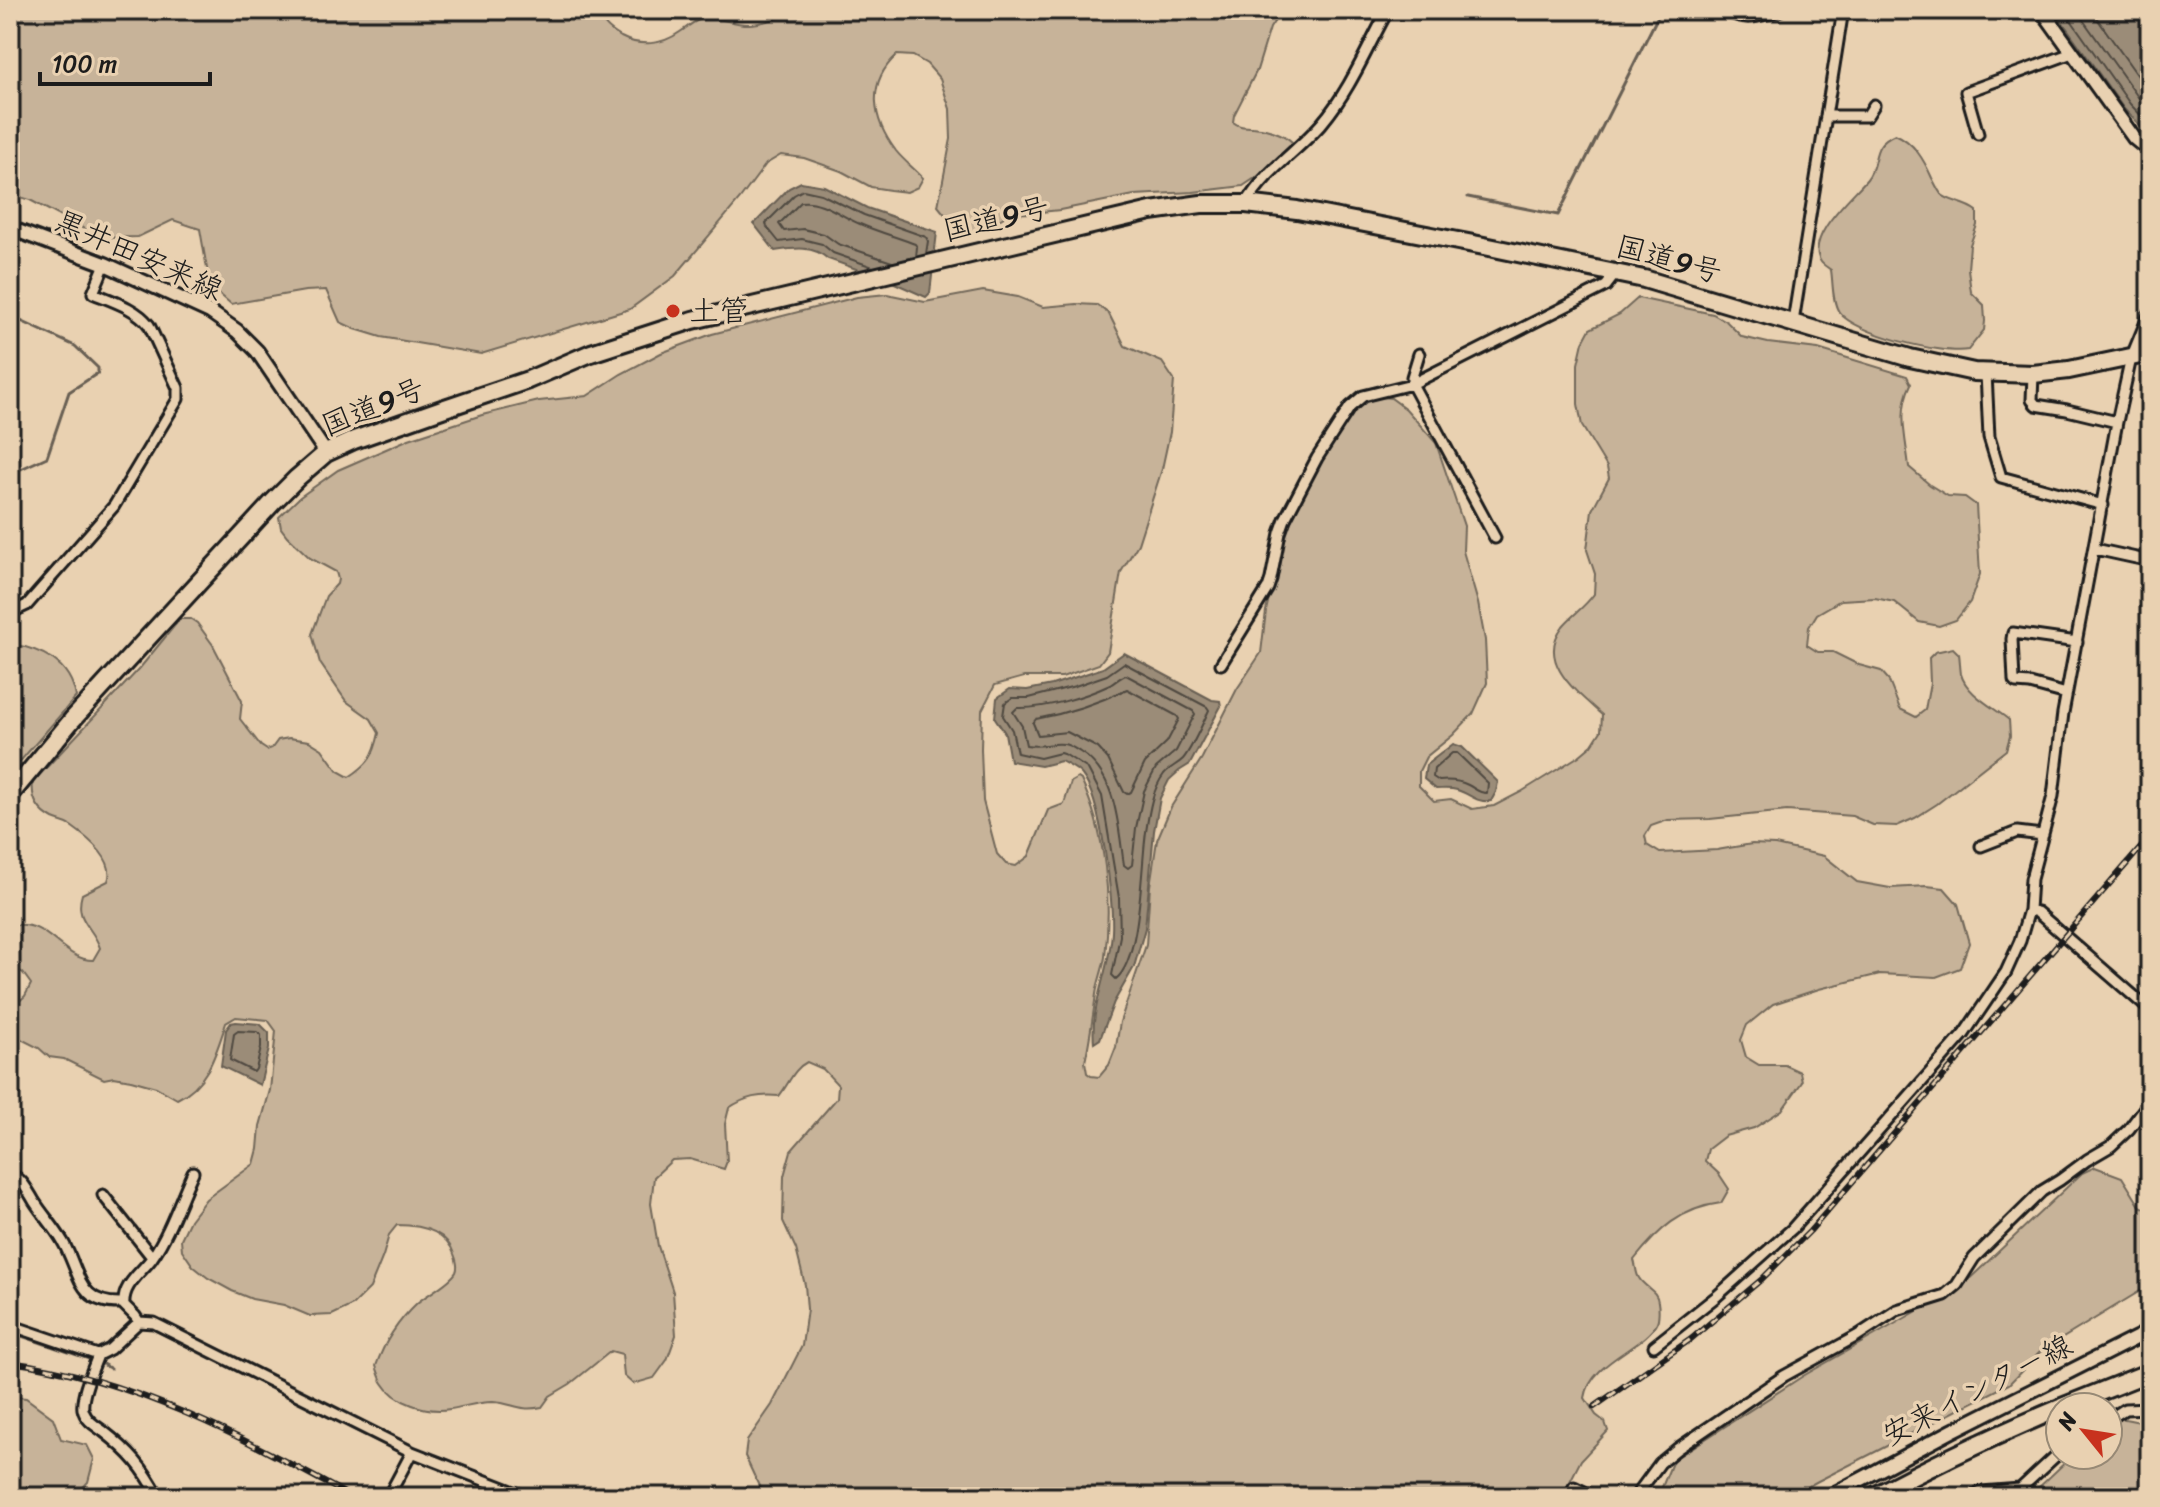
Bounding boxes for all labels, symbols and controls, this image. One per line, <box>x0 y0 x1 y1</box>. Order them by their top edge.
scale bar <box>40 36 210 86</box>
text: 100 m <box>52 43 117 85</box>
street label: 国道9号 <box>937 180 1055 258</box>
street label: 黒井田安来線 <box>46 194 232 316</box>
street label: 国道9号 <box>1610 219 1728 299</box>
place label: 土管 <box>689 284 749 338</box>
marker: 土管 <box>664 302 682 320</box>
street label: 国道9号 <box>313 362 433 452</box>
street label: 安来インター線 <box>1872 1319 2082 1461</box>
north arrow <box>2044 1391 2124 1471</box>
text: N <box>2046 1404 2088 1438</box>

